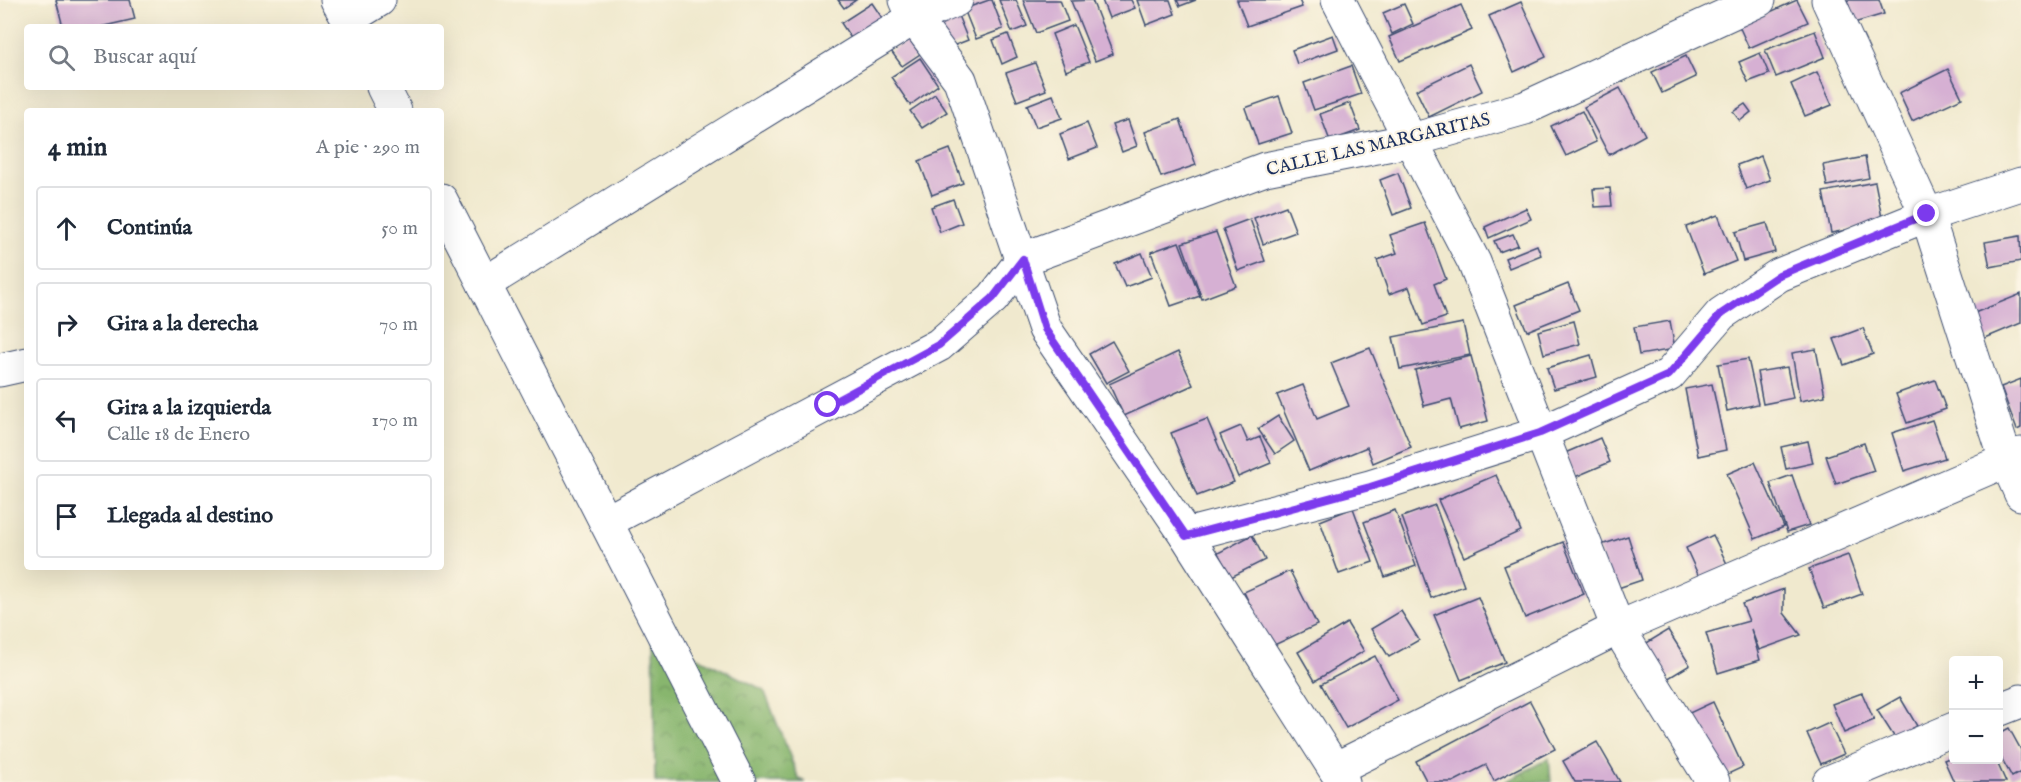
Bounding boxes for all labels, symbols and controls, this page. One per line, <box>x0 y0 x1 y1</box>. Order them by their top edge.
search box <box>24 24 444 90</box>
icon: search <box>45 41 78 74</box>
text: Buscar aquí <box>93 43 196 71</box>
street label: CALLE LAS MARGARITAS <box>1264 108 1493 182</box>
text: 4 min <box>48 131 107 164</box>
text: A pie · 290 m <box>316 135 420 160</box>
route end <box>1913 200 1939 226</box>
icon: ahead <box>50 212 83 245</box>
text: Continúa <box>107 214 192 242</box>
text: 50 m <box>381 216 418 241</box>
icon: right <box>50 308 83 341</box>
text: Gira a la derecha <box>107 310 258 338</box>
text: 70 m <box>379 312 418 337</box>
route start <box>814 391 840 417</box>
text: Gira a la izquierda <box>107 394 271 422</box>
icon: left <box>50 404 83 437</box>
text: 170 m <box>372 408 418 433</box>
text: Calle 18 de Enero <box>107 422 250 447</box>
icon: arrive <box>50 500 83 533</box>
text: Llegada al destino <box>107 502 273 530</box>
map controls <box>1949 656 2003 764</box>
button: + <box>1949 656 2003 710</box>
button: − <box>1949 710 2003 764</box>

